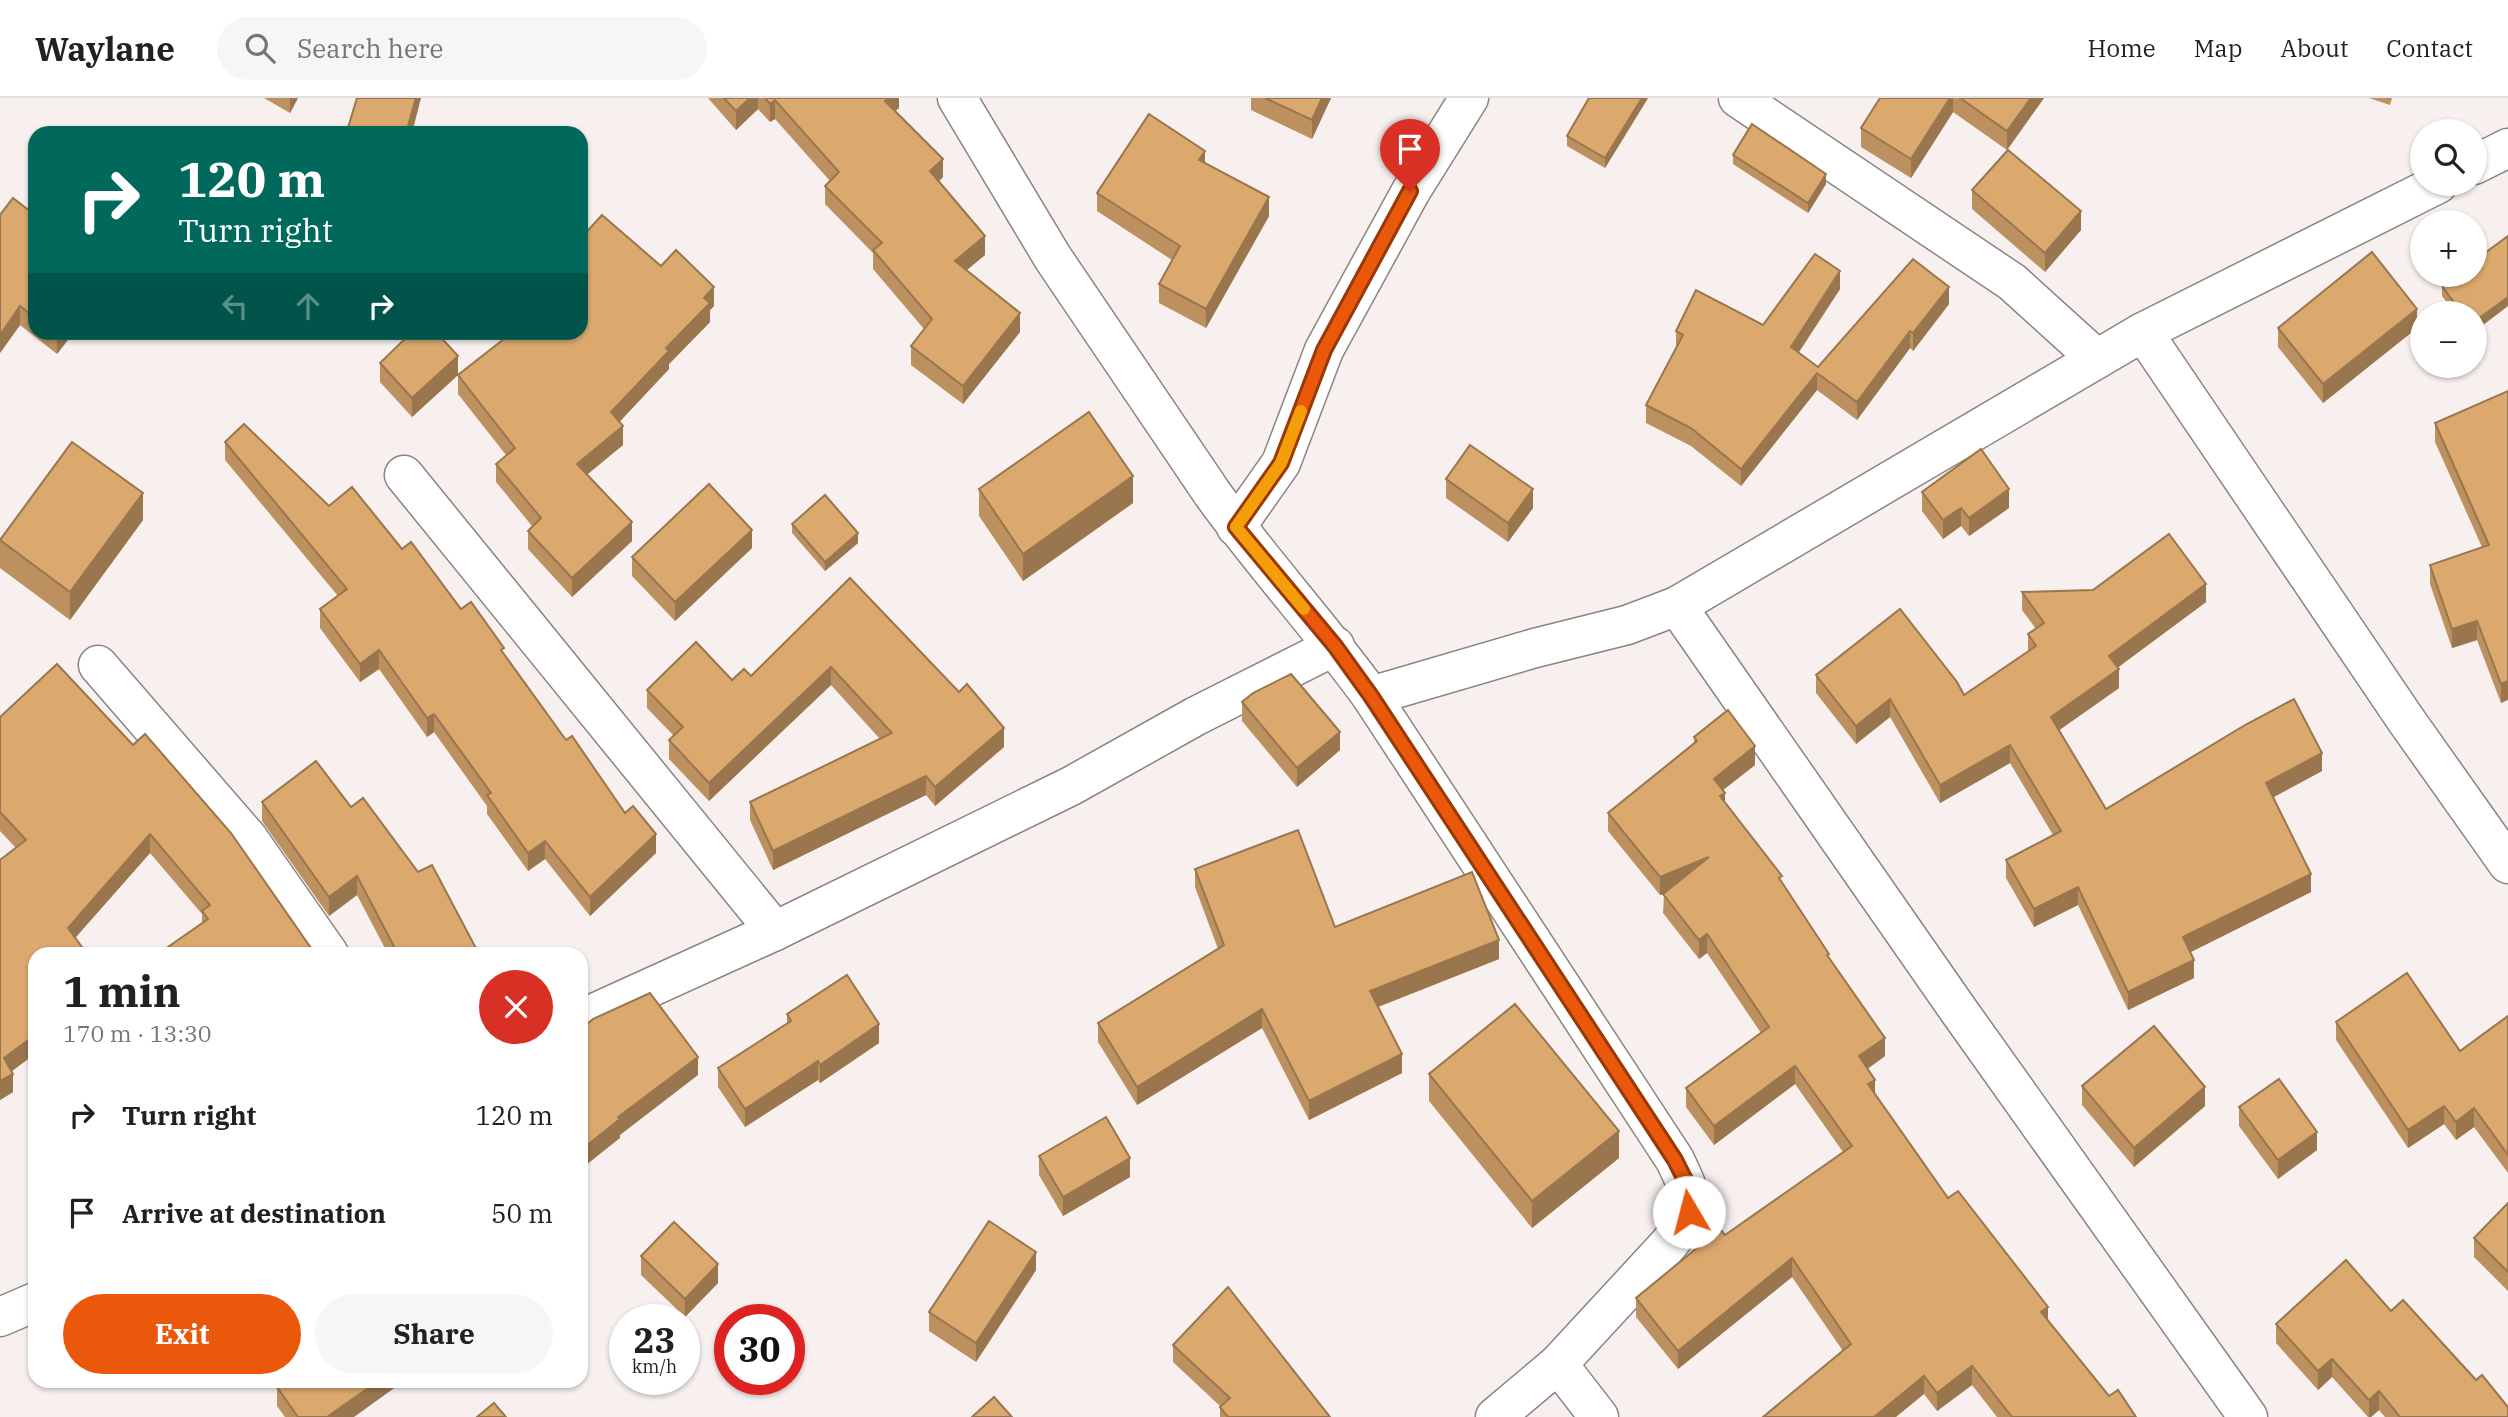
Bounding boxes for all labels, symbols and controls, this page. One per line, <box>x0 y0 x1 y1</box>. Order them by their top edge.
search box <box>217 17 707 80</box>
text: Waylane <box>35 27 175 70</box>
icon: search <box>241 29 279 67</box>
text: Search here <box>297 31 443 65</box>
text: Home <box>2088 32 2156 64</box>
text: Map <box>2194 32 2242 64</box>
text: About <box>2280 32 2348 64</box>
text: Contact <box>2386 32 2473 64</box>
pin <box>1380 119 1440 191</box>
map controls <box>2410 119 2487 378</box>
button: search <box>2410 119 2487 196</box>
icon: arrive <box>1391 130 1429 168</box>
text: 120 m <box>178 147 325 210</box>
icon: right <box>63 154 154 245</box>
text: Turn right <box>178 209 333 251</box>
button: + <box>2410 210 2487 287</box>
icon: left <box>216 287 254 325</box>
icon: ahead <box>289 287 327 325</box>
icon: right <box>362 287 400 325</box>
button: − <box>2410 301 2487 378</box>
text: 1 min <box>63 964 181 1019</box>
button: close <box>479 970 553 1044</box>
text: 170 m · 13:30 <box>63 1018 212 1048</box>
icon: right <box>63 1096 101 1134</box>
text: Turn right <box>122 1098 256 1132</box>
text: 120 m <box>475 1098 553 1132</box>
position arrow <box>1652 1175 1726 1249</box>
icon: arrive <box>63 1194 101 1232</box>
text: Arrive at destination <box>122 1196 386 1230</box>
text: 50 m <box>491 1196 553 1230</box>
button: Exit <box>63 1294 301 1374</box>
button: Share <box>315 1294 553 1374</box>
speed limit sign: 30 <box>714 1304 805 1395</box>
text: 23 <box>633 1317 676 1363</box>
text: km/h <box>632 1355 677 1378</box>

